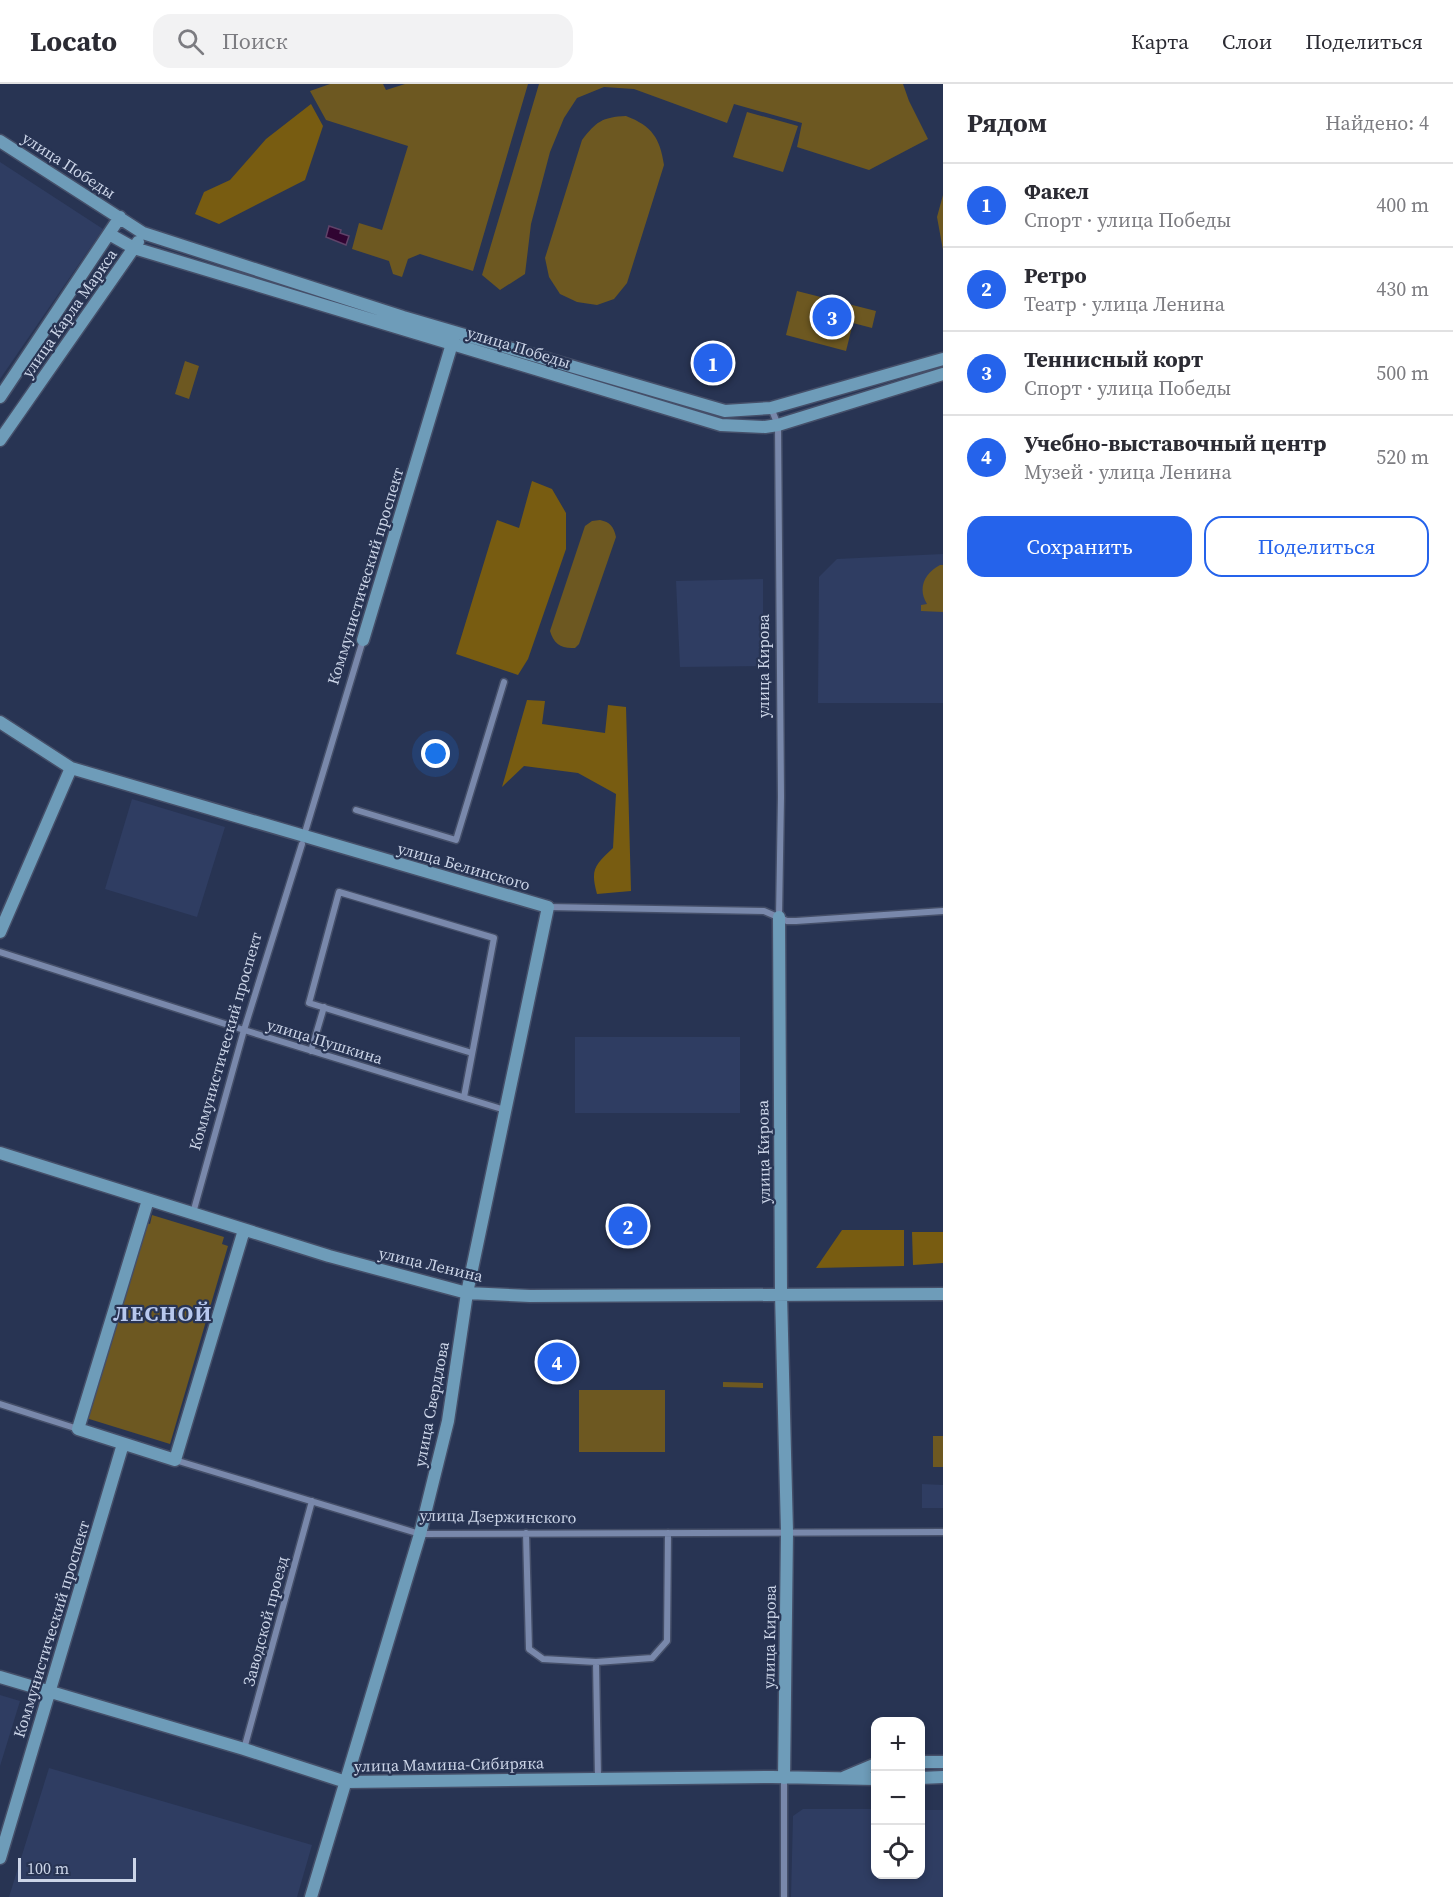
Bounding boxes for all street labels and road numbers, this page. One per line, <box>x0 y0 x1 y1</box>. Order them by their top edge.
street label: улица Победы <box>18 127 120 203</box>
street label: улица Карла Маркса <box>16 243 122 382</box>
street label: улица Победы <box>465 321 573 373</box>
street label: Коммунистический проспект <box>321 464 409 687</box>
street label: улица Кирова <box>752 613 774 718</box>
street label: улица Белинского <box>395 837 533 896</box>
street label: Коммунистический проспект <box>183 929 267 1153</box>
street label: улица Пушкина <box>264 1013 386 1069</box>
street label: улица Кирова <box>751 1099 775 1204</box>
street label: улица Ленина <box>377 1241 486 1287</box>
street label: улица Свердлова <box>408 1339 454 1469</box>
street label: улица Дзержинского <box>419 1504 577 1528</box>
street label: Коммунистический проспект <box>7 1517 95 1740</box>
street label: Заводской проезд <box>237 1553 293 1689</box>
street label: улица Кирова <box>757 1584 781 1689</box>
street label: улица Мамина-Сибиряка <box>354 1751 545 1777</box>

